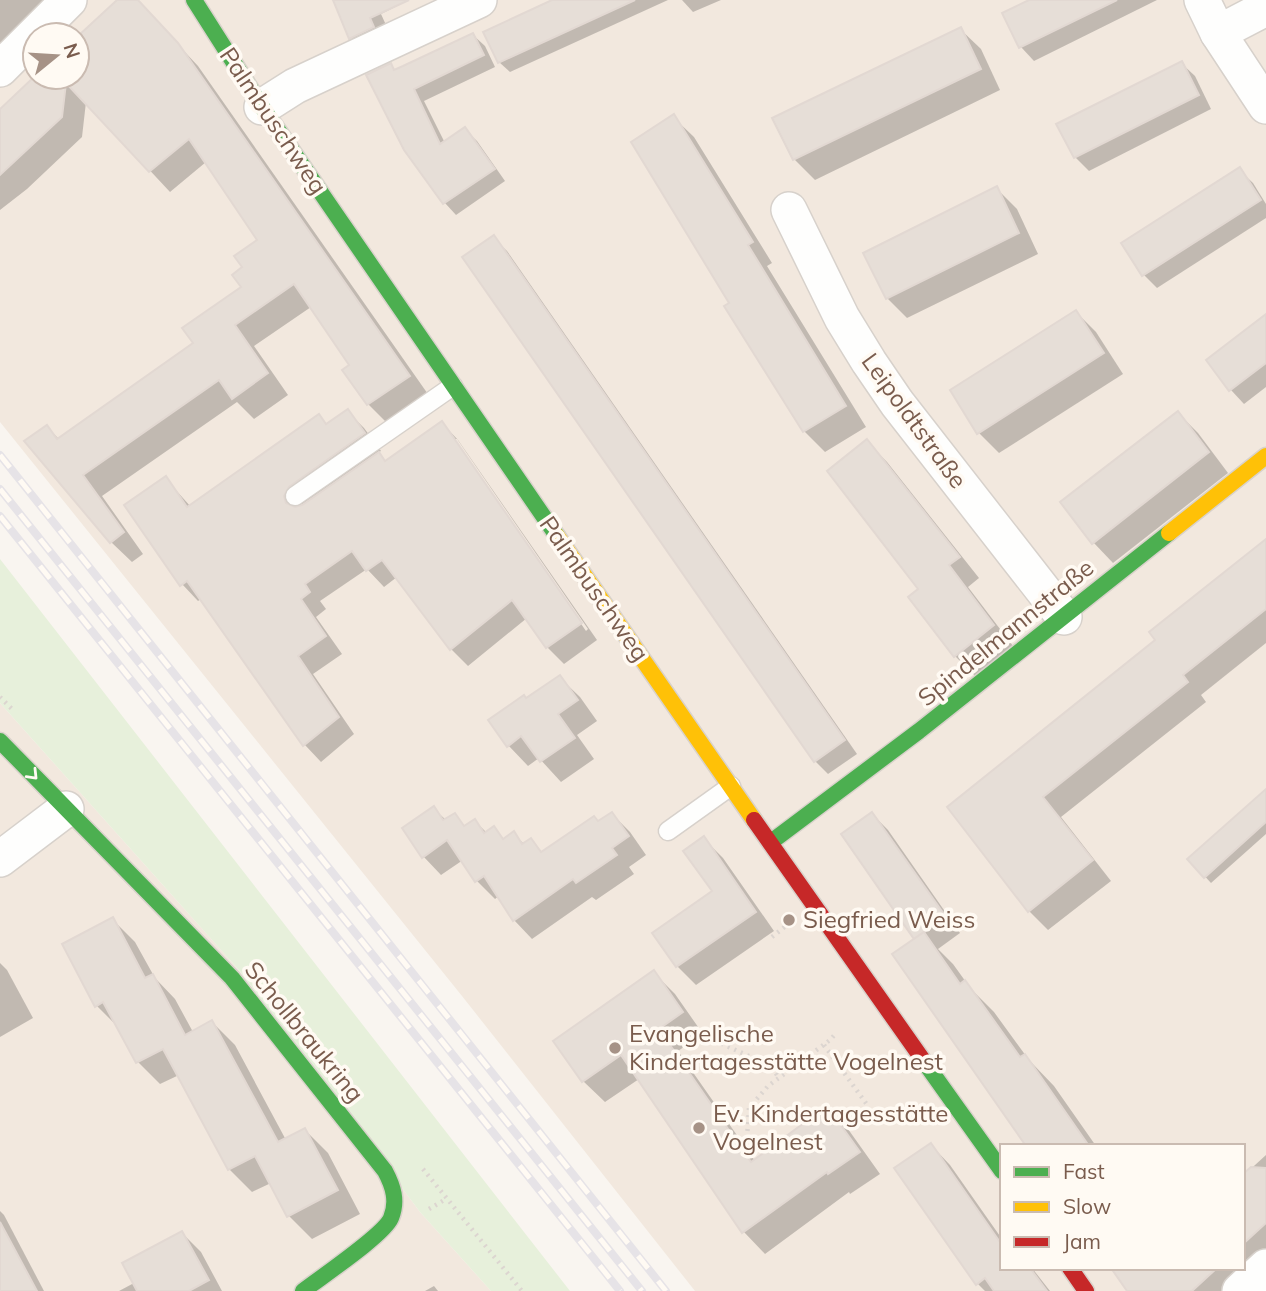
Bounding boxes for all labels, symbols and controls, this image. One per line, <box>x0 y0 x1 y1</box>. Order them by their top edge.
north arrow <box>21 21 91 91</box>
text: N <box>59 40 86 61</box>
street label: Palmbuschweg <box>214 41 334 199</box>
street label: Leipoldtstraße <box>856 347 974 494</box>
street label: Palmbuschweg <box>534 510 656 667</box>
street label: Spindelmannstraße <box>911 552 1099 712</box>
one-way arrow <box>24 767 37 780</box>
place label: Siegfried Weiss <box>803 904 975 934</box>
marker: Siegfried Weiss <box>781 912 797 928</box>
street label: Schollbraukring <box>239 955 371 1108</box>
place label: Evangelische Kindertagesstätte Vogelnest <box>629 1018 943 1076</box>
marker: Evangelische Kindertagesstätte Vogelnest <box>607 1040 623 1056</box>
place label: Ev. Kindertagesstätte Vogelnest <box>713 1098 948 1156</box>
marker: Ev. Kindertagesstätte Vogelnest <box>691 1120 707 1136</box>
legend <box>1000 1144 1245 1270</box>
text: Fast <box>1063 1158 1105 1184</box>
text: Slow <box>1063 1193 1111 1219</box>
text: Jam <box>1063 1228 1101 1254</box>

